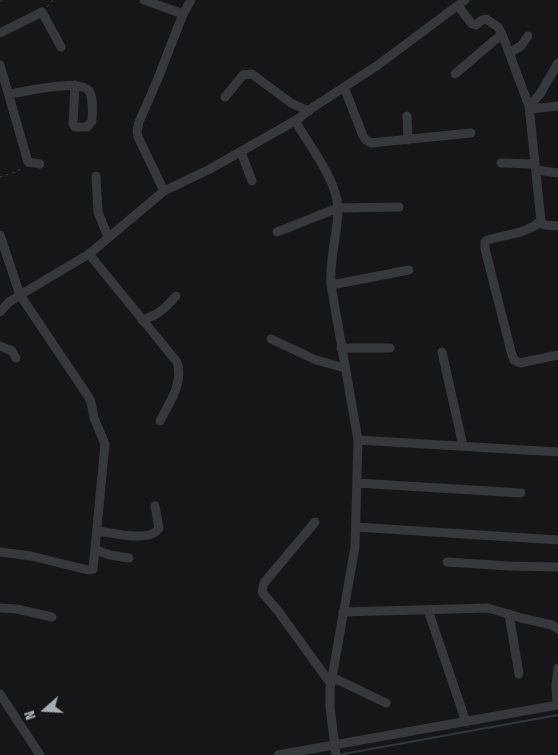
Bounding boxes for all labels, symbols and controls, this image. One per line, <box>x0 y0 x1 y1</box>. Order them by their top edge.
north arrow <box>20 685 70 735</box>
text: N <box>21 708 40 722</box>

